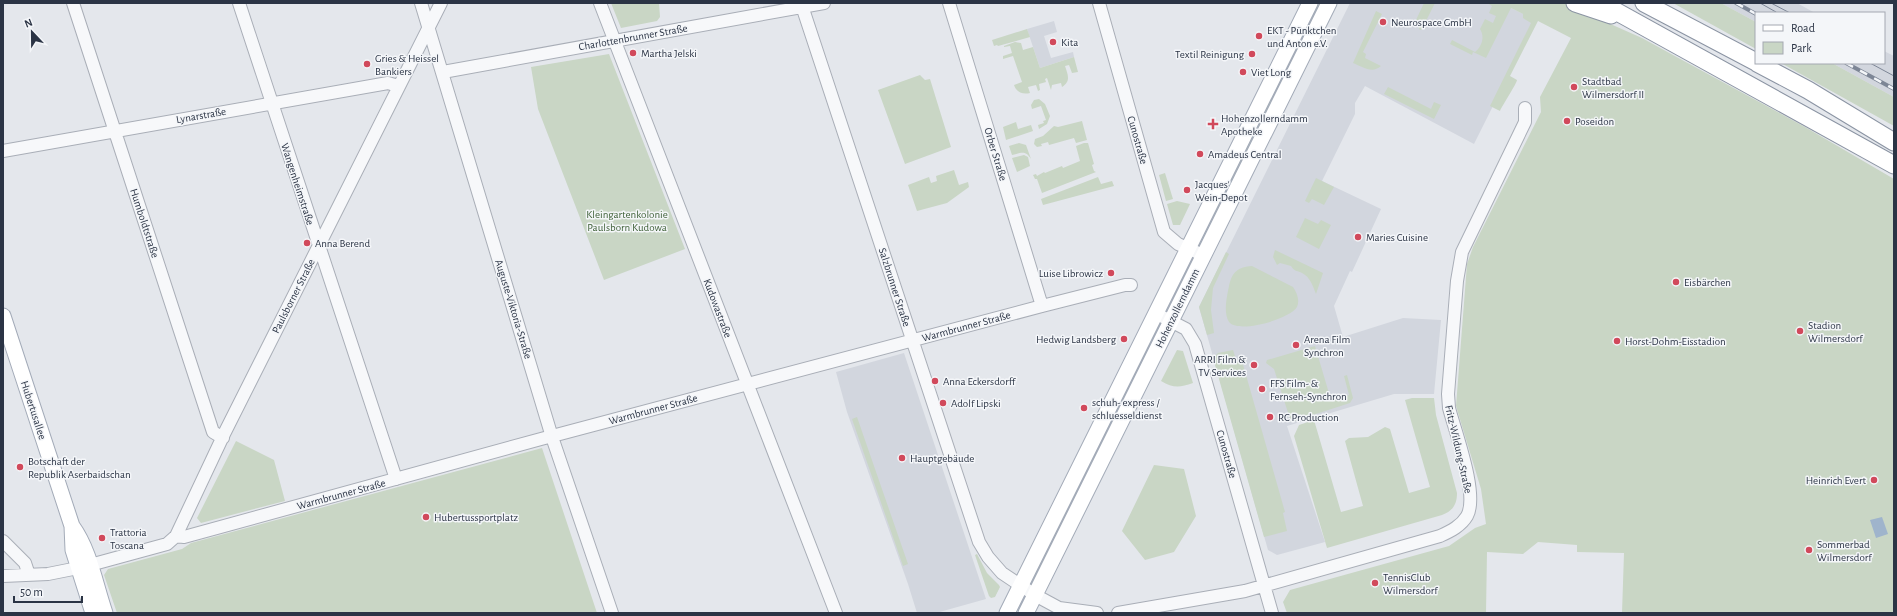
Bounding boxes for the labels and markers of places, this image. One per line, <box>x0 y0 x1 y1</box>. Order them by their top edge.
marker: Neurospace GmbH <box>1378 17 1388 27</box>
place label: Neurospace GmbH <box>1391 17 1472 28</box>
place label: EKT - Pünktchen und Anton e.V. <box>1267 25 1336 49</box>
marker: EKT - Pünktchen und Anton e.V. <box>1254 31 1264 41</box>
marker: Kita <box>1048 37 1058 47</box>
place label: Kita <box>1061 37 1078 48</box>
marker: Martha Jelski <box>628 48 638 58</box>
place label: Martha Jelski <box>641 48 697 59</box>
place label: Textil Reinigung <box>1175 49 1245 60</box>
marker: Textil Reinigung <box>1247 49 1257 59</box>
place label: Gries & Heissel Bankiers <box>375 53 439 77</box>
marker: Gries & Heissel Bankiers <box>362 59 372 69</box>
marker: Viet Long <box>1238 67 1248 77</box>
place label: Viet Long <box>1251 67 1292 78</box>
place label: Stadtbad Wilmersdorf II <box>1582 76 1644 100</box>
marker: Stadtbad Wilmersdorf II <box>1569 82 1579 92</box>
place label: Hohenzollerndamm Apotheke <box>1221 113 1308 137</box>
marker: Poseidon <box>1562 116 1572 126</box>
place label: Poseidon <box>1575 116 1614 127</box>
marker: Hohenzollerndamm Apotheke <box>1208 119 1218 129</box>
marker: Amadeus Central <box>1195 149 1205 159</box>
place label: Amadeus Central <box>1208 149 1281 160</box>
place label: Jacques' Wein-Depot <box>1195 179 1248 203</box>
marker: Jacques' Wein-Depot <box>1182 185 1192 195</box>
marker: Maries Cuisine <box>1353 232 1363 242</box>
place label: Maries Cuisine <box>1366 232 1428 243</box>
marker: Anna Berend <box>302 238 312 248</box>
place label: Anna Berend <box>315 238 371 249</box>
place label: Luise Librowicz <box>1039 268 1103 279</box>
marker: Luise Librowicz <box>1106 268 1116 278</box>
marker: Eisbärchen <box>1671 277 1681 287</box>
place label: Eisbärchen <box>1684 277 1731 288</box>
place label: Stadion Wilmersdorf <box>1808 320 1863 344</box>
marker: Stadion Wilmersdorf <box>1795 326 1805 336</box>
place label: Hedwig Landsberg <box>1036 334 1117 345</box>
marker: Hedwig Landsberg <box>1119 334 1129 344</box>
place label: Arena Film Synchron <box>1304 334 1351 358</box>
marker: Horst-Dohm-Eisstadion <box>1612 336 1622 346</box>
place label: Horst-Dohm-Eisstadion <box>1625 336 1726 347</box>
marker: Arena Film Synchron <box>1291 340 1301 350</box>
place label: ARRI Film & TV Services <box>1194 354 1246 378</box>
marker: ARRI Film & TV Services <box>1249 360 1259 370</box>
marker: Anna Eckersdorff <box>930 376 940 386</box>
place label: Anna Eckersdorff <box>943 376 1016 387</box>
place label: FFS Film- & Fernseh-Synchron <box>1270 378 1347 402</box>
marker: FFS Film- & Fernseh-Synchron <box>1257 384 1267 394</box>
place label: schuh- express / schluesseldienst <box>1092 397 1163 421</box>
marker: Adolf Lipski <box>938 398 948 408</box>
place label: Adolf Lipski <box>951 398 1001 409</box>
marker: schuh- express / schluesseldienst <box>1079 403 1089 413</box>
marker: RC Production <box>1265 412 1275 422</box>
place label: RC Production <box>1278 412 1339 423</box>
marker: Hauptgebäude <box>897 453 907 463</box>
place label: Hauptgebäude <box>910 453 974 464</box>
place label: Botschaft der Republik Aserbaidschan <box>28 456 131 480</box>
marker: Botschaft der Republik Aserbaidschan <box>15 462 25 472</box>
place label: Heinrich Evert <box>1806 475 1866 486</box>
marker: Heinrich Evert <box>1869 475 1879 485</box>
marker: Hubertussportplatz <box>421 512 431 522</box>
place label: Hubertussportplatz <box>434 512 518 523</box>
place label: Trattoria Toscana <box>110 527 147 551</box>
marker: Trattoria Toscana <box>97 533 107 543</box>
place label: Sommerbad Wilmersdorf <box>1817 539 1872 563</box>
marker: Sommerbad Wilmersdorf <box>1804 545 1814 555</box>
place label: TennisClub Wilmersdorf <box>1383 572 1438 596</box>
marker: TennisClub Wilmersdorf <box>1370 578 1380 588</box>

